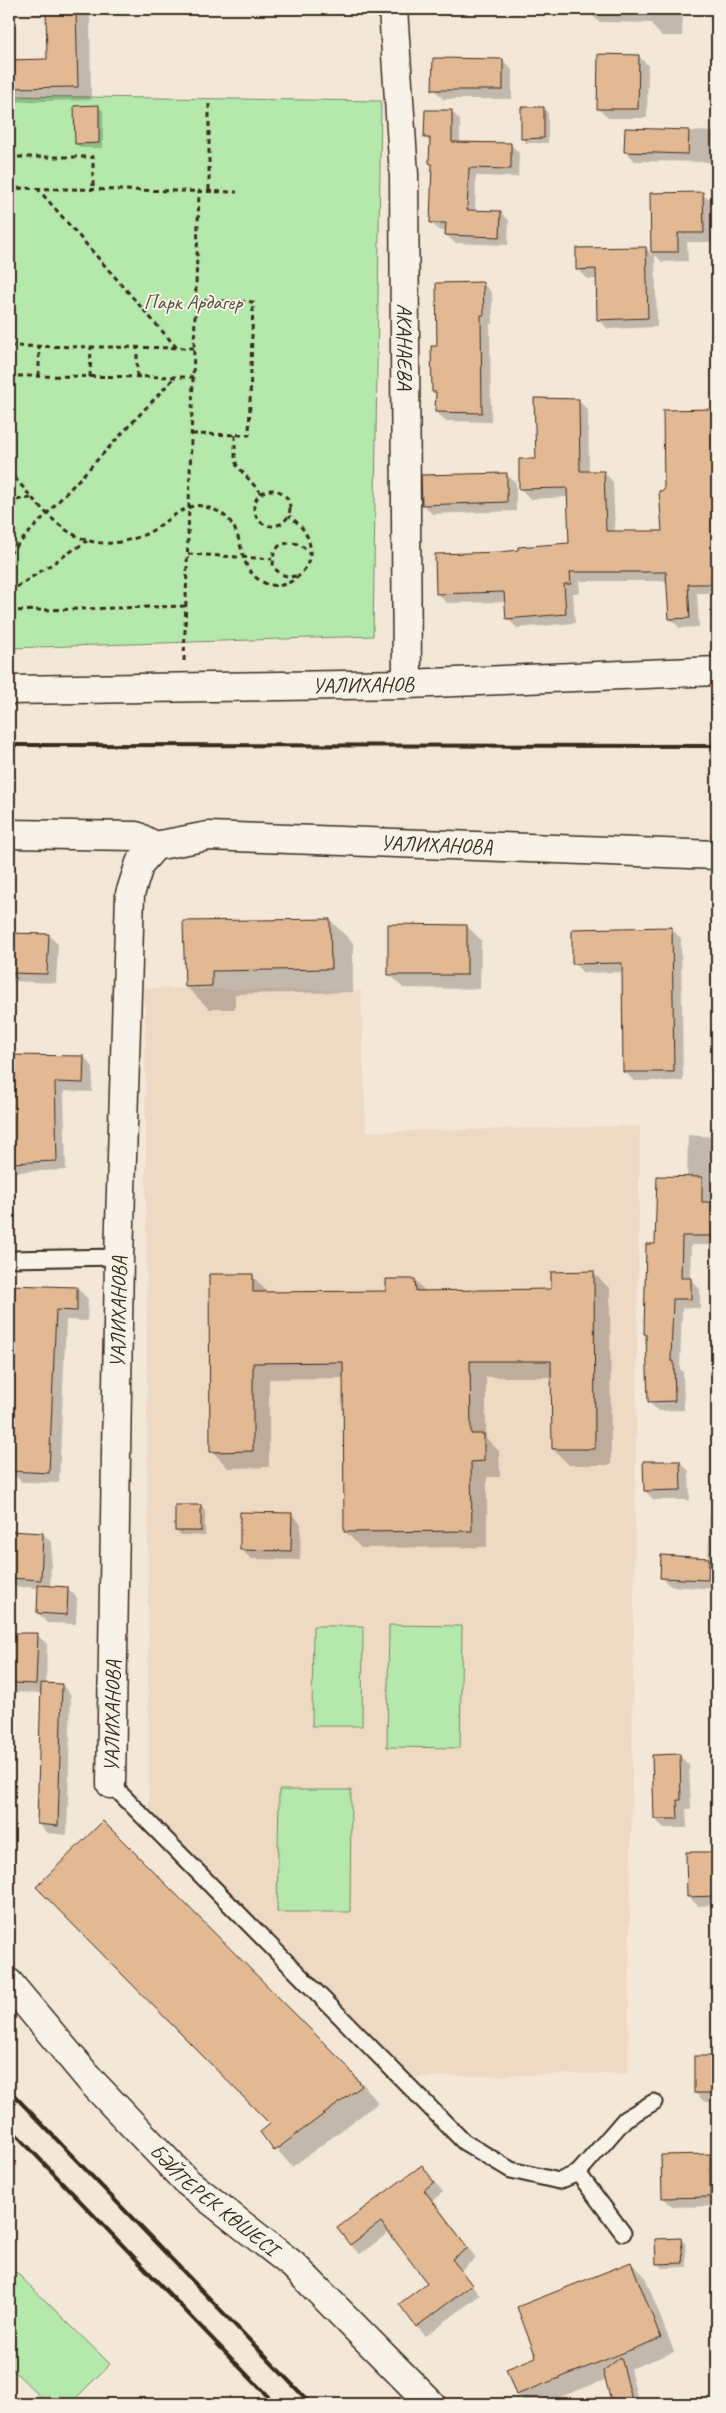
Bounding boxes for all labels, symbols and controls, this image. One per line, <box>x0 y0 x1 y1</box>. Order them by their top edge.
park label: Парк Ардагер <box>144 289 244 315</box>
street label: АКАНАЕВА <box>392 303 418 390</box>
street label: УАЛИХАНОВ <box>312 671 416 698</box>
street label: УАЛИХАНОВА <box>380 829 493 860</box>
street label: УАЛИХАНОВА <box>104 1256 132 1368</box>
street label: УАЛИХАНОВА <box>98 1660 126 1772</box>
street label: БӘЙТЕРЕК КӨШЕСІ <box>144 2138 287 2264</box>

